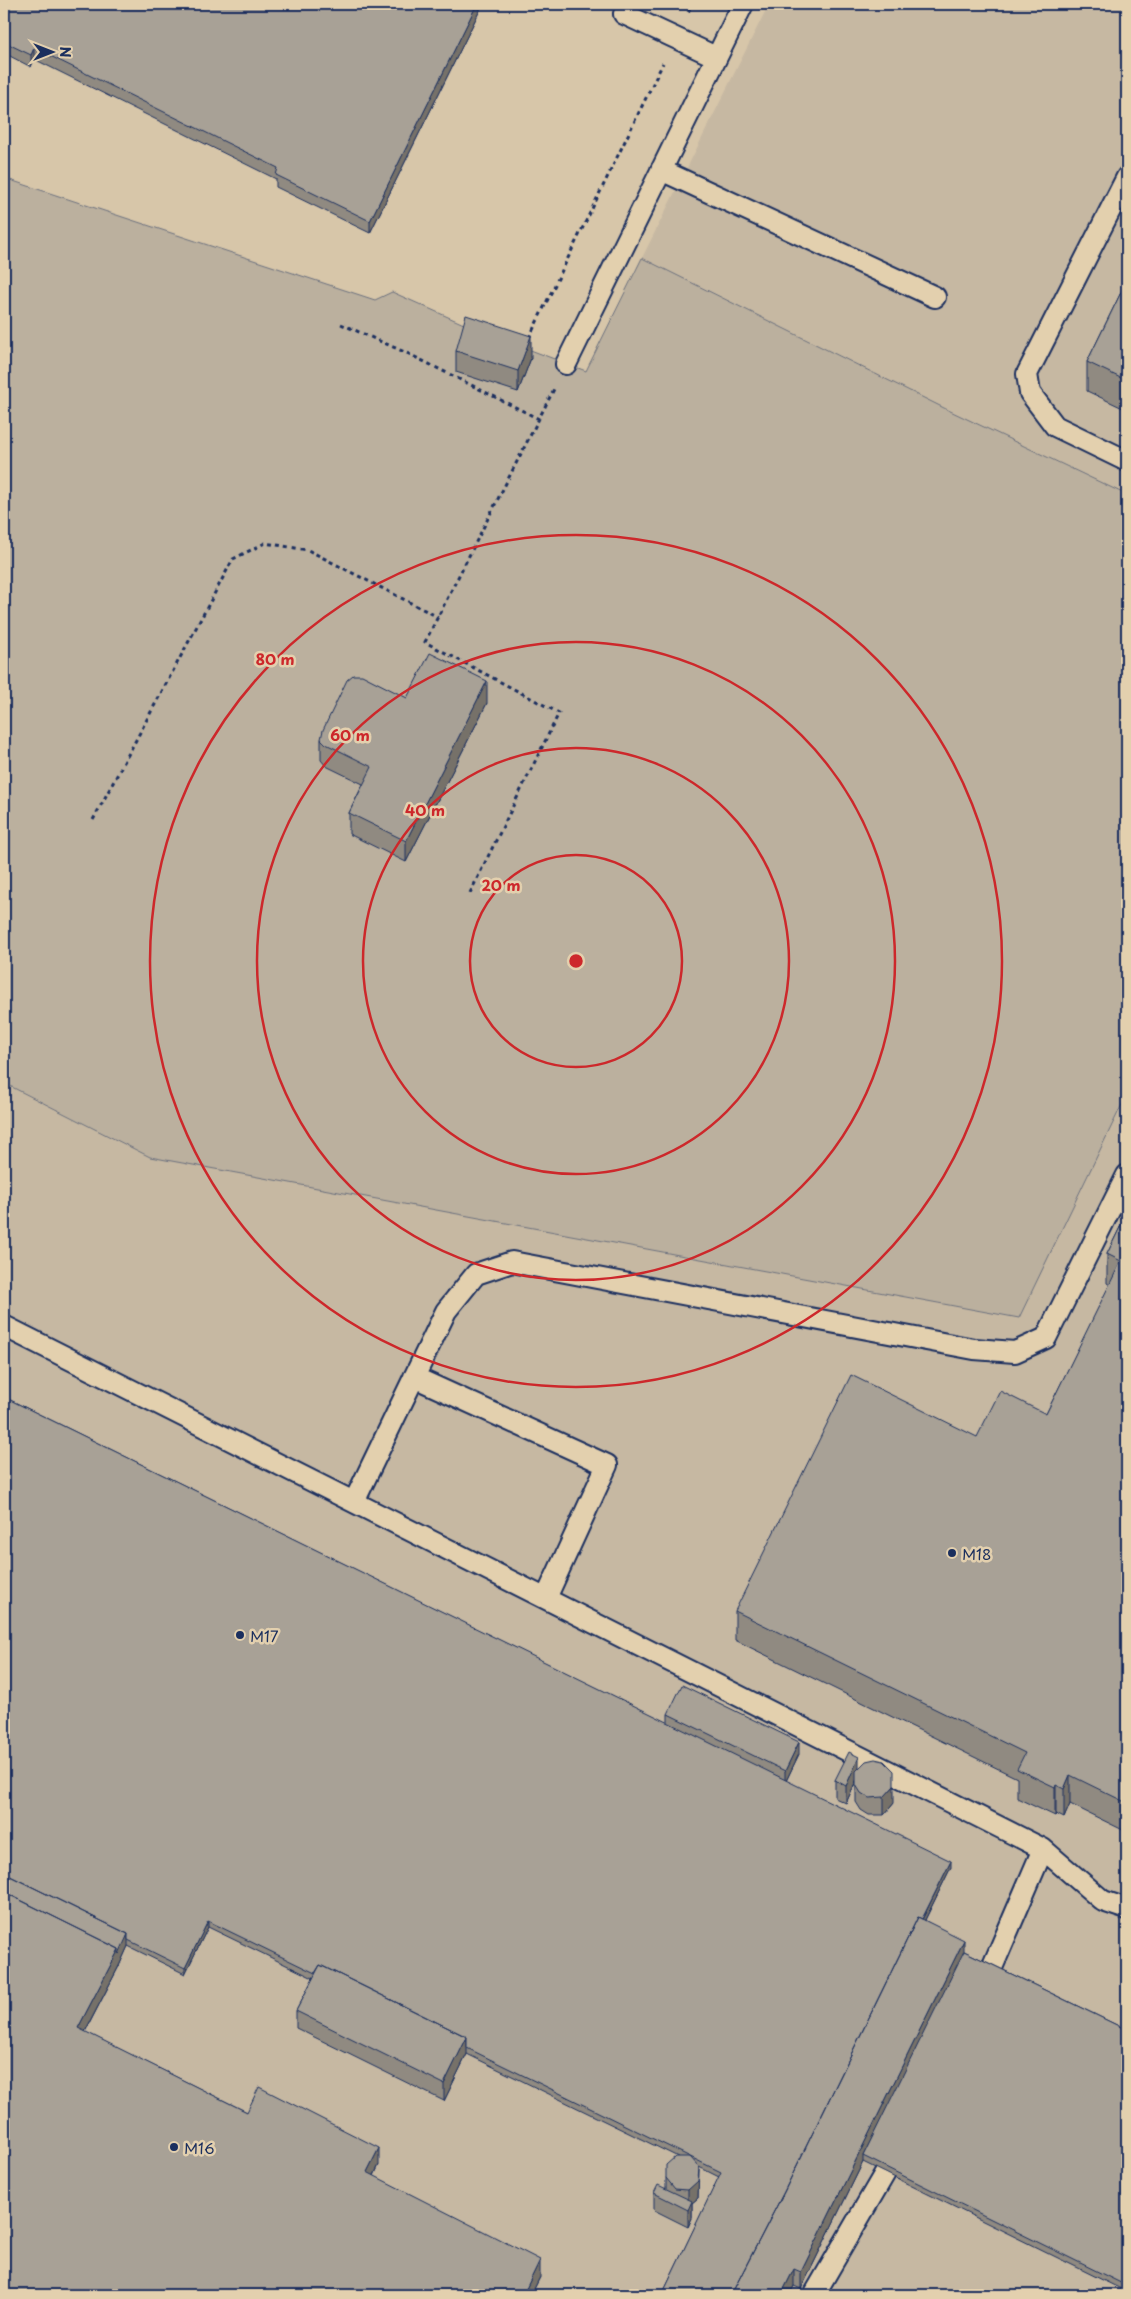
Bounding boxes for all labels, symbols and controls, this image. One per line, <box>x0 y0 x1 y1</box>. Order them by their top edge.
north arrow <box>28 28 78 78</box>
text: N <box>55 46 76 58</box>
text: 80 m <box>255 647 295 670</box>
text: 60 m <box>330 723 370 746</box>
text: 40 m <box>405 798 445 821</box>
text: 20 m <box>482 873 520 896</box>
centre of rings <box>567 952 585 970</box>
place label: M18 <box>962 1542 991 1565</box>
marker: M18 <box>946 1547 958 1559</box>
place label: M17 <box>250 1624 279 1647</box>
marker: M17 <box>234 1629 246 1641</box>
place label: M16 <box>184 2136 214 2159</box>
marker: M16 <box>168 2141 180 2153</box>

